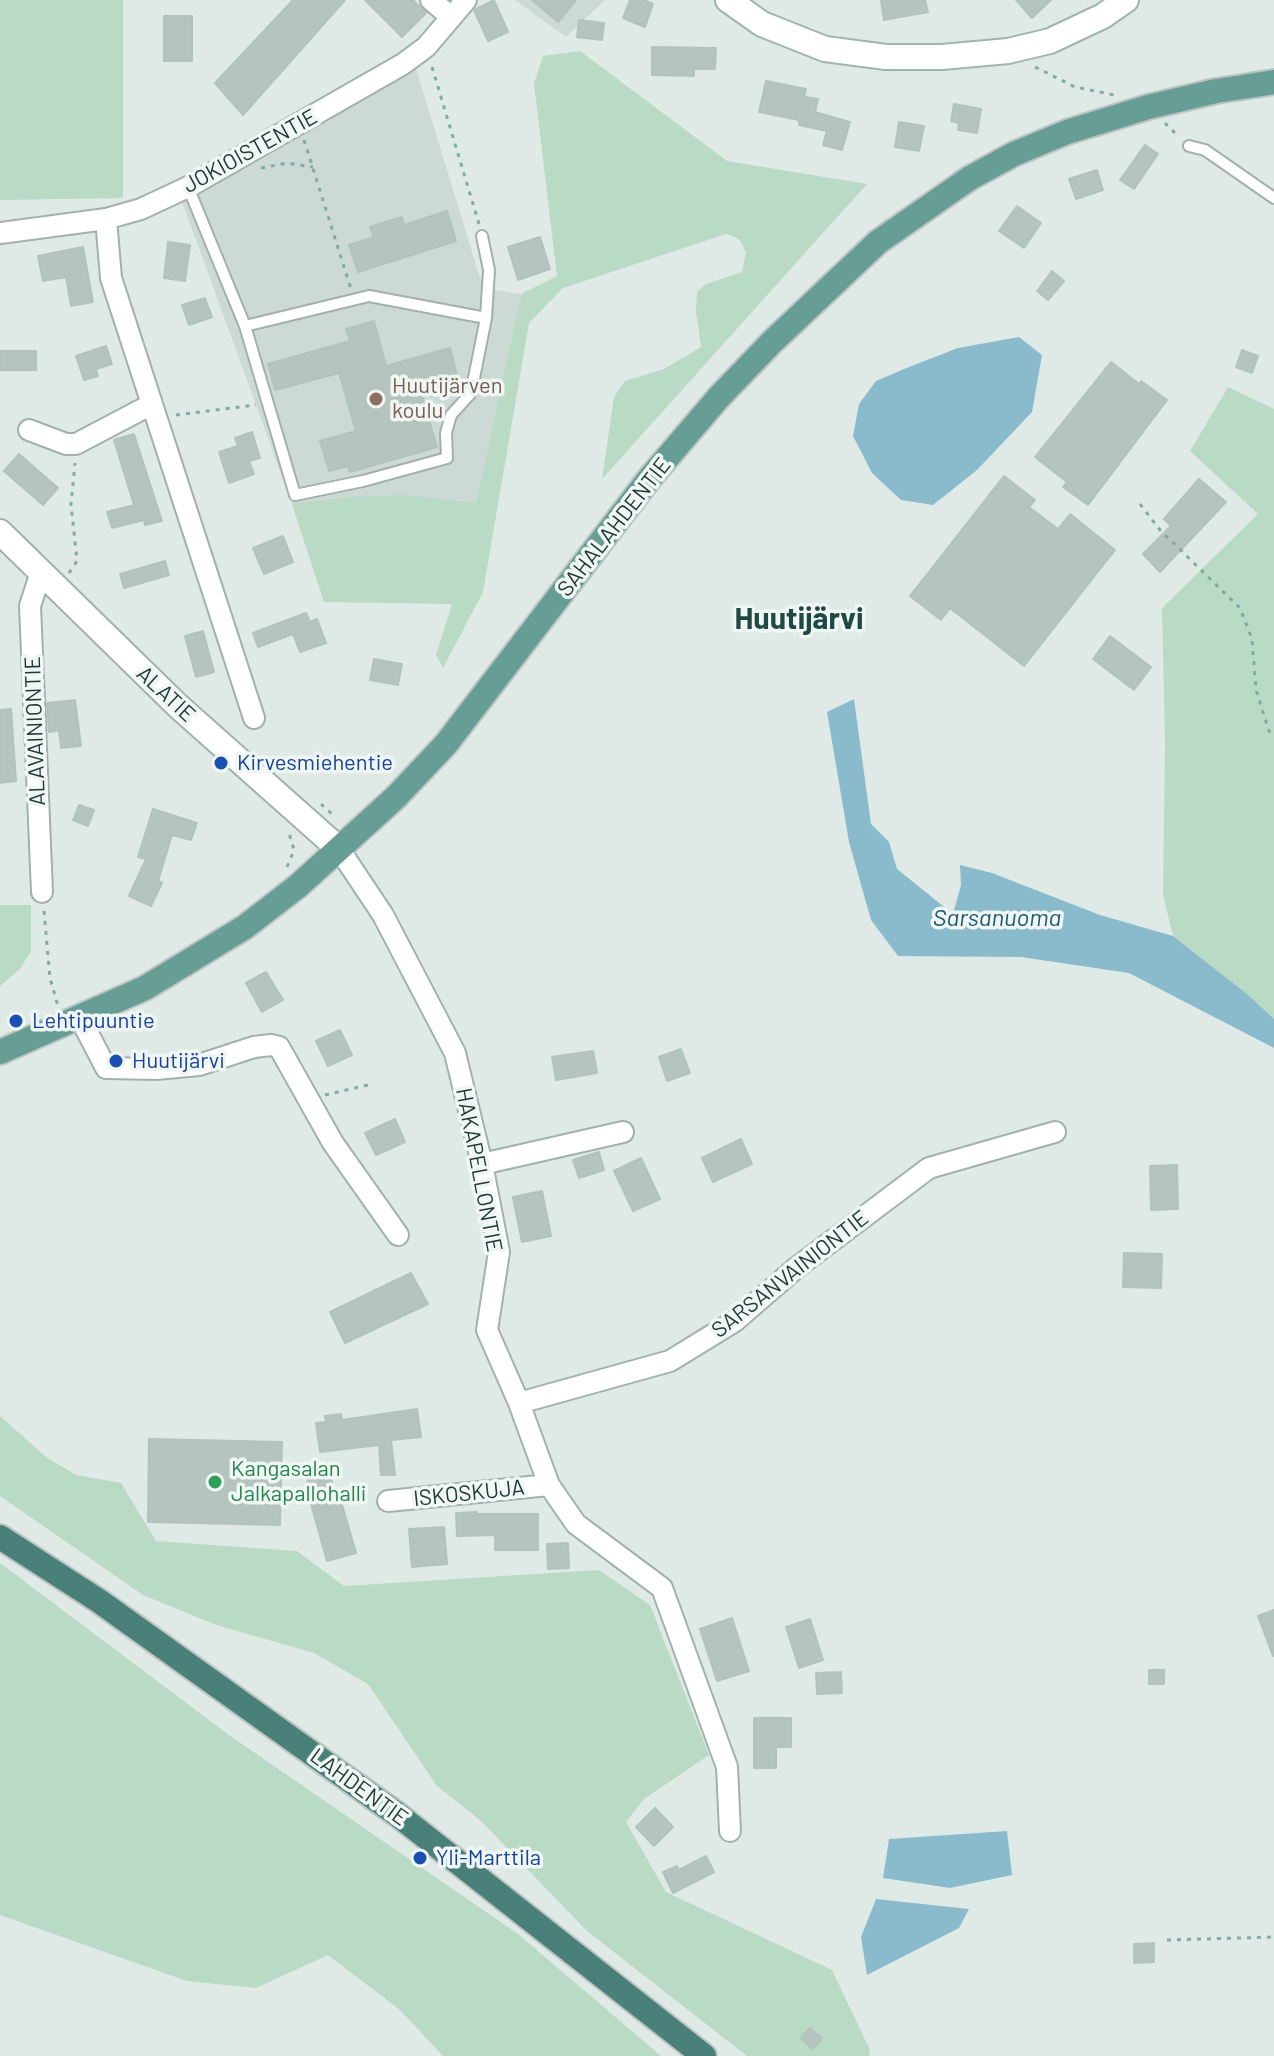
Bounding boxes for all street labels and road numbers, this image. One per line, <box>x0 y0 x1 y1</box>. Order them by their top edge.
street label: JOKIOISTENTIE <box>178 103 322 199</box>
street label: SAHALAHDENTIE <box>552 452 676 602</box>
street label: ALAVAINIONTIE <box>19 656 51 806</box>
street label: ALATIE <box>131 660 201 728</box>
street label: HAKAPELLONTIE <box>450 1086 508 1254</box>
street label: SARSANVAINIONTIE <box>706 1205 874 1343</box>
street label: ISKOSKUJA <box>412 1474 526 1512</box>
street label: LAHDENTIE <box>305 1743 413 1831</box>

